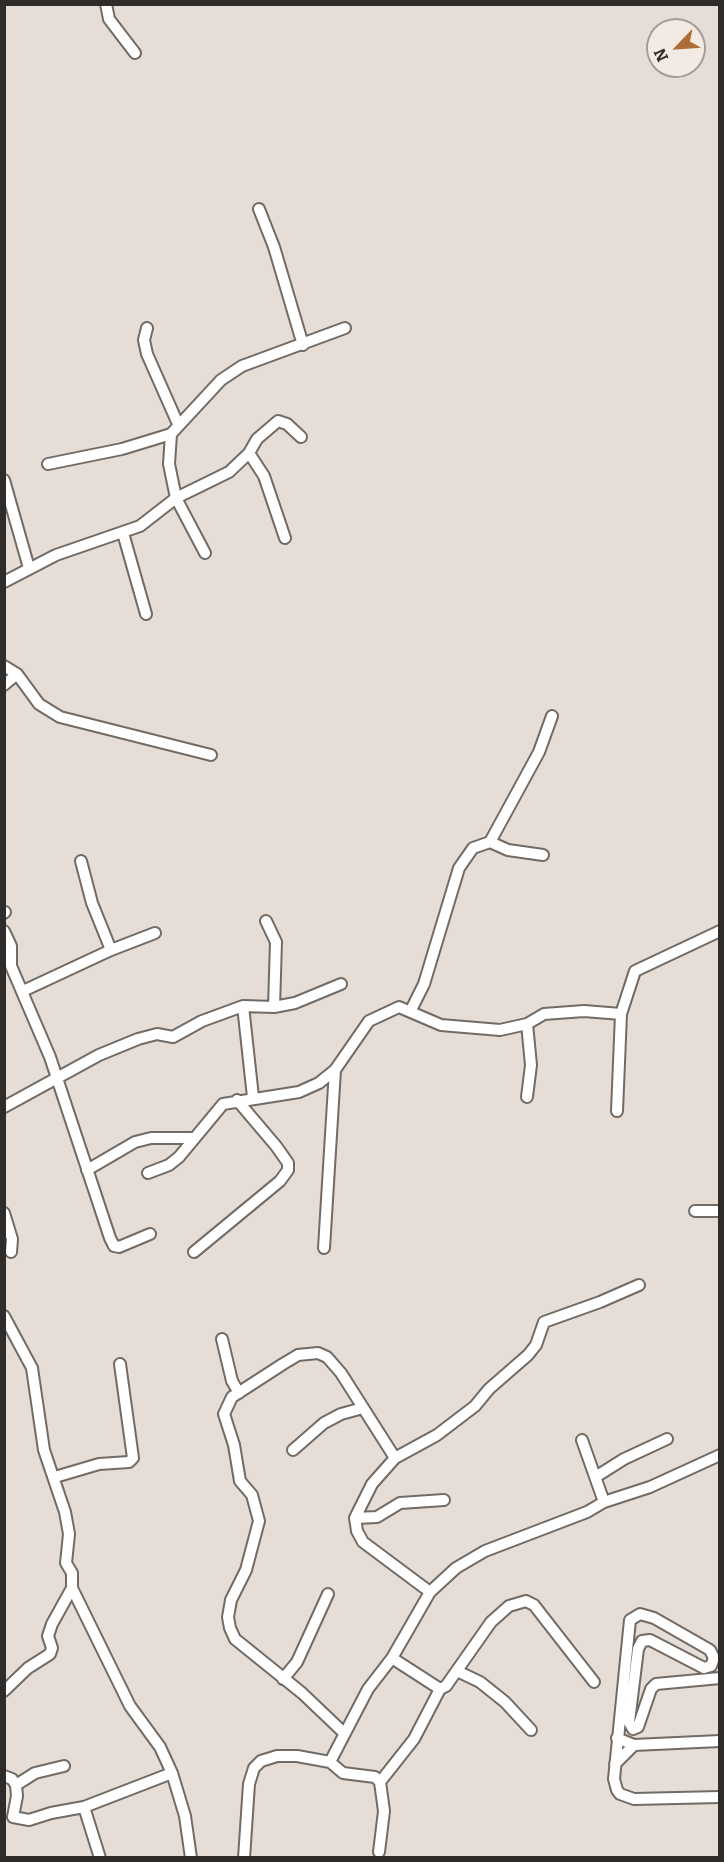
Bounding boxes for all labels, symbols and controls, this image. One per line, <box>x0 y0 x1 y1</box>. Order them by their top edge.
north arrow <box>646 18 706 78</box>
text: N <box>650 45 672 65</box>

